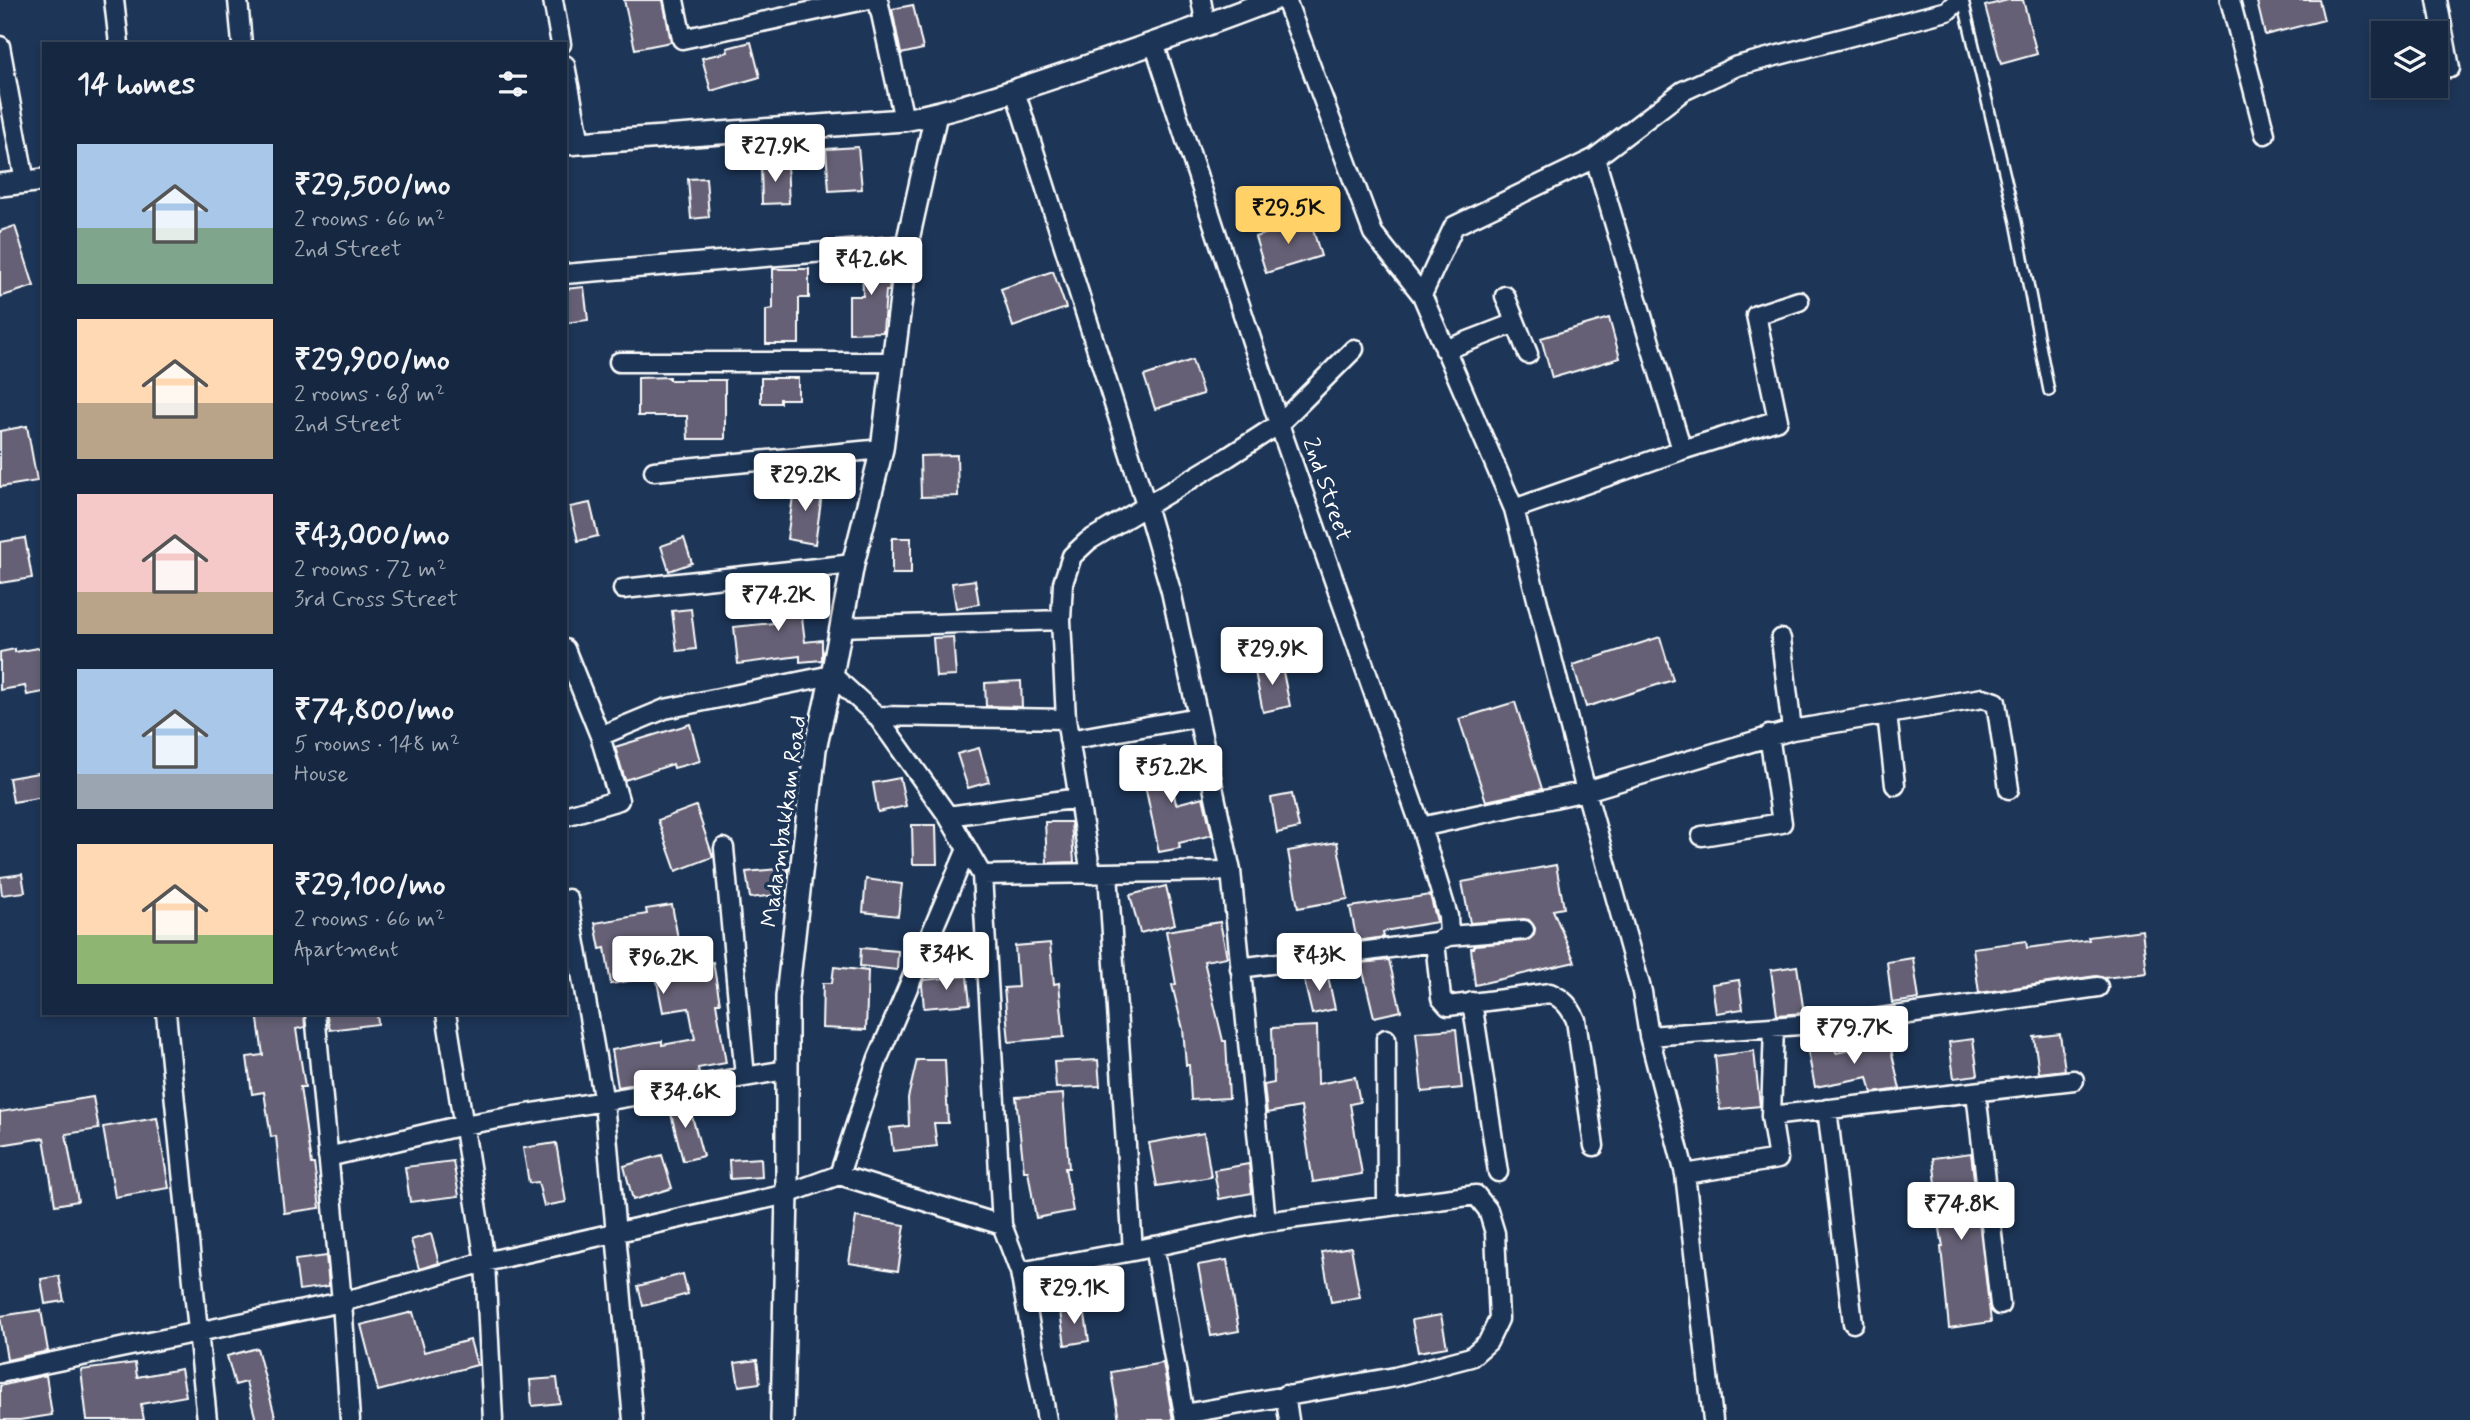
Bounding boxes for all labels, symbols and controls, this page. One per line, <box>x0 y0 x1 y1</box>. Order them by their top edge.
map controls <box>2371 21 2448 98</box>
button: layers <box>2371 21 2448 98</box>
text: 14 homes <box>77 65 195 104</box>
icon: filters <box>494 65 532 103</box>
pin: ₹27.9K <box>718 124 832 184</box>
text: ₹27.9K <box>741 132 809 162</box>
text: ₹29,500/mo <box>294 166 451 205</box>
icon: home <box>133 172 217 256</box>
pin: ₹29.5K <box>1231 187 1345 246</box>
text: ₹29.5K <box>1252 194 1324 224</box>
text: 2 rooms · 66 m² <box>294 205 445 235</box>
text: 2nd Street <box>294 235 402 265</box>
pin: ₹42.6K <box>814 238 928 297</box>
text: ₹42.6K <box>835 245 907 275</box>
text: ₹29,900/mo <box>294 341 450 380</box>
icon: home <box>133 347 217 431</box>
text: 2 rooms · 68 m² <box>294 380 445 410</box>
text: 2nd Street <box>294 410 402 440</box>
street label: 2nd Street <box>1294 434 1358 546</box>
pin: ₹29.2K <box>748 454 862 513</box>
text: ₹29.2K <box>770 461 840 491</box>
text: ₹43,000/mo <box>294 516 450 555</box>
icon: home <box>133 522 217 606</box>
text: 2 rooms · 72 m² <box>294 555 447 585</box>
pin: ₹74.2K <box>721 574 835 633</box>
text: ₹74.2K <box>741 581 815 611</box>
text: 3rd Cross Street <box>294 585 458 615</box>
pin: ₹29.9K <box>1215 628 1329 687</box>
text: ₹29.9K <box>1237 635 1307 665</box>
text: ₹74,800/mo <box>294 691 454 730</box>
icon: home <box>133 697 217 781</box>
street label: Madambakkam Road <box>755 713 815 929</box>
text: 5 rooms · 148 m² <box>294 730 460 760</box>
pin: ₹52.2K <box>1114 746 1228 805</box>
text: ₹52.2K <box>1135 753 1207 783</box>
text: House <box>294 760 348 790</box>
text: ₹29,100/mo <box>294 866 446 905</box>
icon: home <box>133 872 217 956</box>
text: 2 rooms · 66 m² <box>294 905 445 935</box>
pin: ₹34K <box>905 932 987 992</box>
pin: ₹43K <box>1278 934 1360 993</box>
text: Apartment <box>294 935 399 965</box>
pin: ₹96.2K <box>606 936 720 996</box>
text: ₹34K <box>919 940 973 970</box>
text: ₹43K <box>1293 941 1345 971</box>
text: ₹96.2K <box>628 944 698 974</box>
pin: ₹79.7K <box>1797 1006 1911 1066</box>
text: ₹79.7K <box>1816 1014 1892 1044</box>
pin: ₹34.6K <box>628 1070 742 1130</box>
text: ₹34.6K <box>650 1078 720 1108</box>
pin: ₹74.8K <box>1904 1182 2018 1242</box>
text: ₹74.8K <box>1923 1190 1999 1220</box>
pin: ₹29.1K <box>1017 1266 1131 1326</box>
text: ₹29.1K <box>1039 1274 1109 1304</box>

